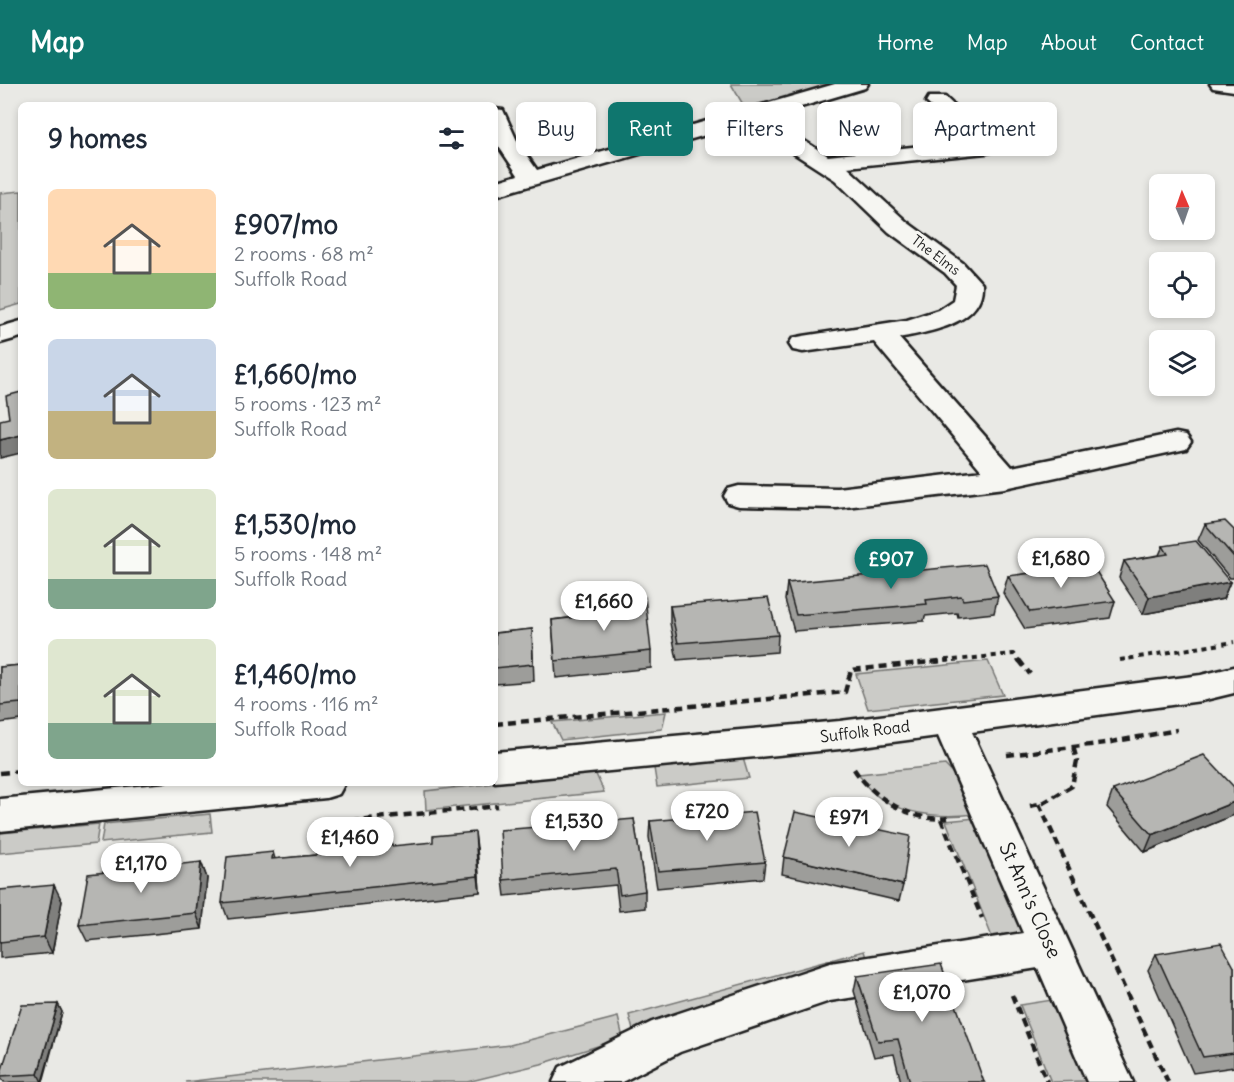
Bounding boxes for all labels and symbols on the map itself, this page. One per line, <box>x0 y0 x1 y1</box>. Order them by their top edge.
north arrow <box>1149 174 1215 240</box>
street label: The Elms <box>908 231 964 279</box>
pin: £1,680 <box>1012 538 1110 589</box>
pin: £907 <box>855 539 927 590</box>
pin: £1,660 <box>555 581 653 632</box>
street label: Suffolk Road <box>819 716 911 746</box>
pin: £720 <box>671 791 743 842</box>
pin: £971 <box>813 797 885 848</box>
pin: £1,530 <box>525 801 623 852</box>
pin: £1,460 <box>301 817 399 868</box>
street label: St Ann's Close <box>994 838 1068 962</box>
pin: £1,170 <box>92 843 190 894</box>
pin: £1,070 <box>873 972 971 1023</box>

